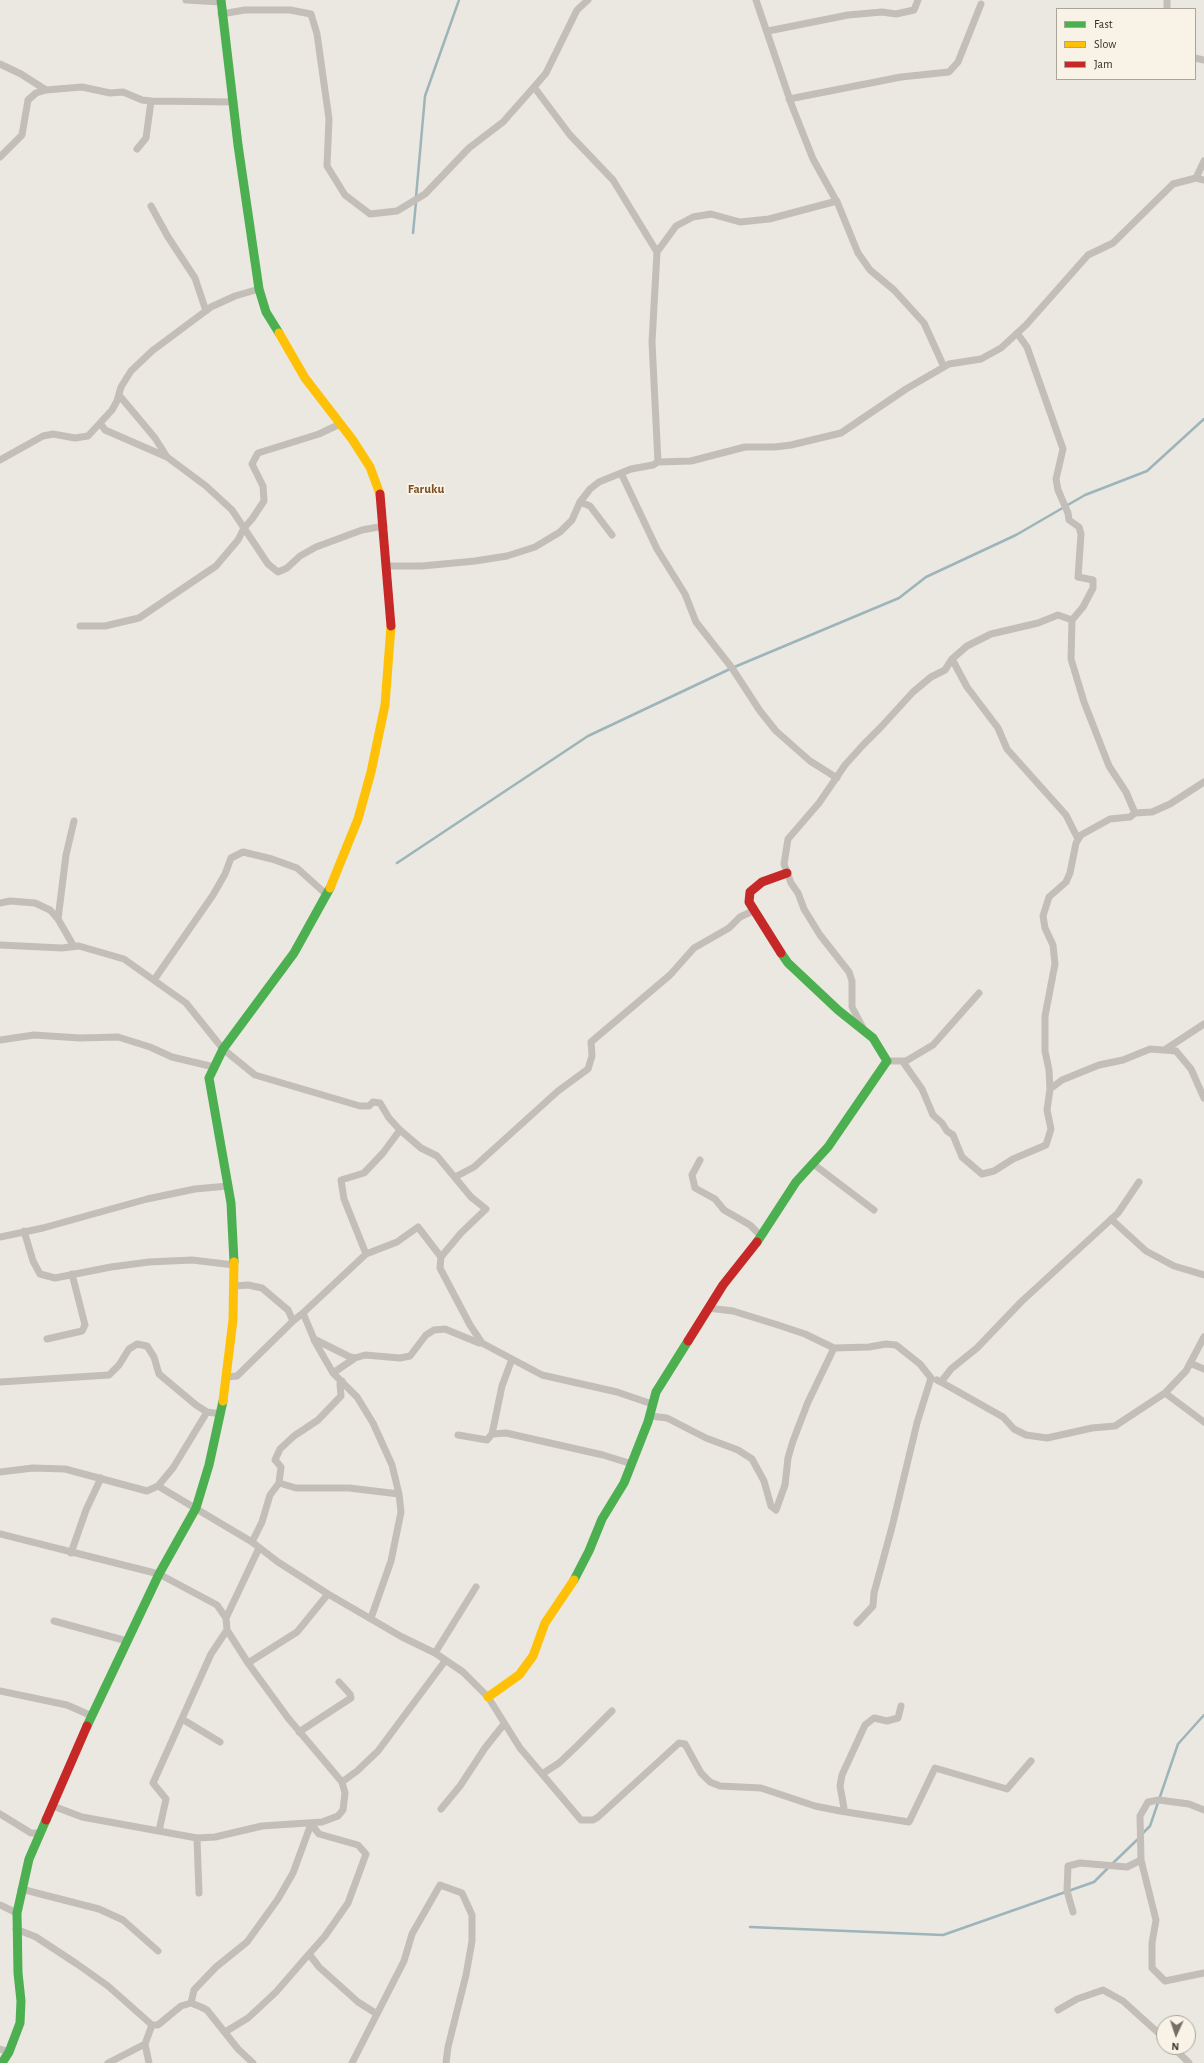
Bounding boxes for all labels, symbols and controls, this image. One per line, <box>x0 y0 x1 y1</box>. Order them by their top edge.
legend <box>1056 8 1196 80</box>
text: Fast <box>1094 18 1113 30</box>
text: Slow <box>1094 38 1116 50</box>
text: Jam <box>1094 58 1113 70</box>
district label: Faruku <box>408 481 444 497</box>
north arrow <box>1156 2015 1196 2055</box>
text: N <box>1171 2041 1180 2052</box>

